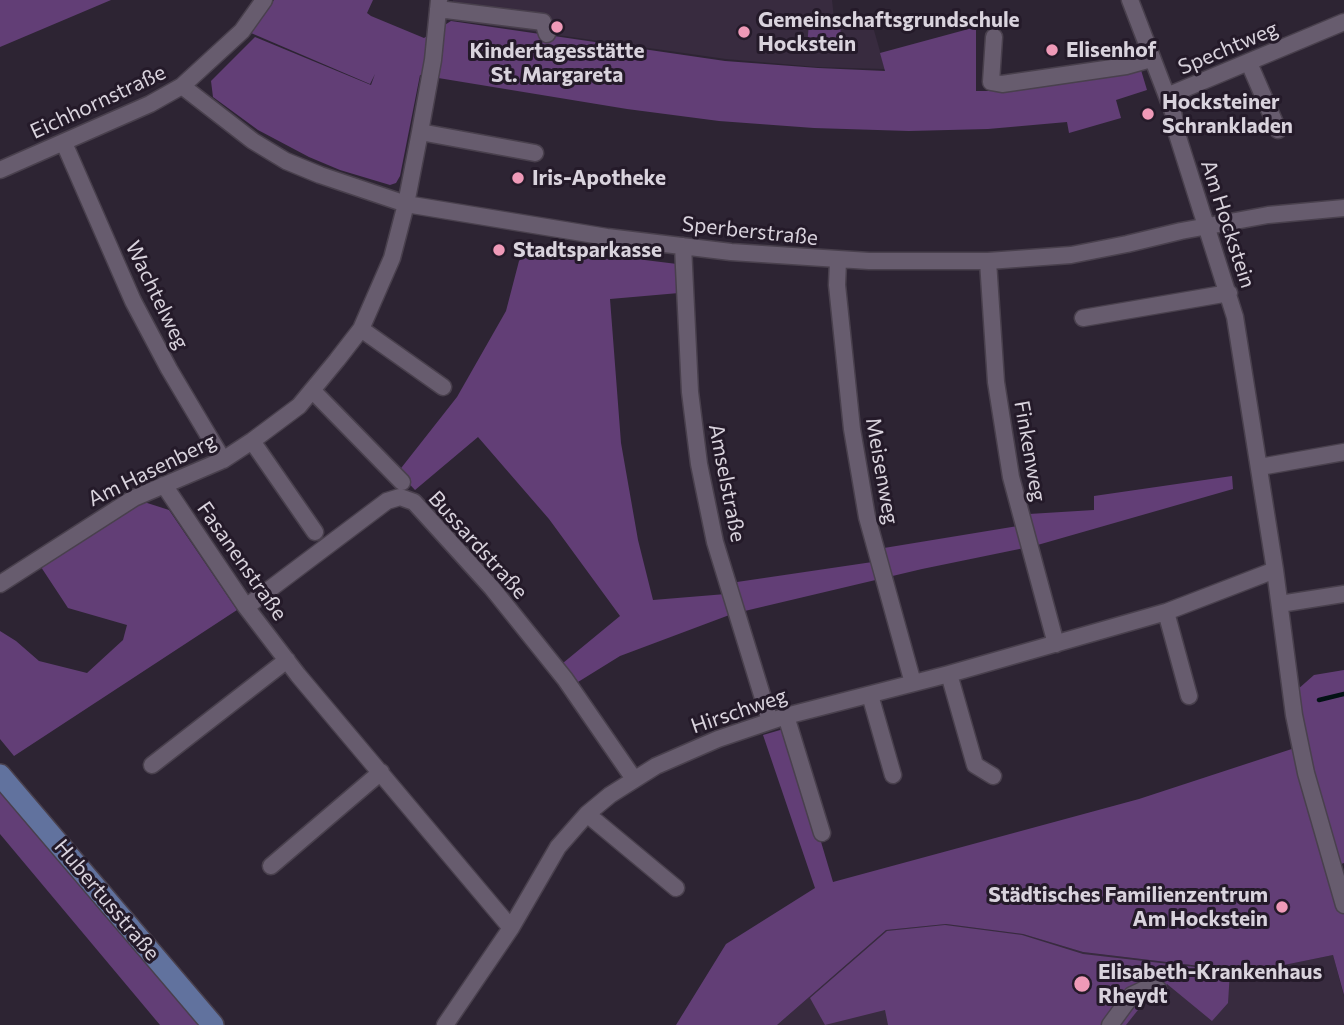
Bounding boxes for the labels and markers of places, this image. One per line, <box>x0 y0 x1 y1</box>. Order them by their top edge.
place label: Gemeinschaftsgrundschule Hockstein <box>758 7 1020 57</box>
marker: Kindertagesstätte St. Margareta <box>549 19 565 35</box>
marker: Gemeinschaftsgrundschule Hockstein <box>736 24 752 40</box>
place label: Elisenhof <box>1066 37 1156 63</box>
place label: Kindertagesstätte St. Margareta <box>470 38 644 88</box>
marker: Elisenhof <box>1044 42 1060 58</box>
place label: Hocksteiner Schrankladen <box>1162 89 1293 139</box>
marker: Hocksteiner Schrankladen <box>1140 106 1156 122</box>
place label: Iris-Apotheke <box>532 165 666 191</box>
marker: Iris-Apotheke <box>510 170 526 186</box>
place label: Stadtsparkasse <box>513 237 662 263</box>
marker: Stadtsparkasse <box>491 242 507 258</box>
place label: Städtisches Familienzentrum Am Hockstein <box>988 882 1268 932</box>
marker: Städtisches Familienzentrum Am Hockstein <box>1274 899 1290 915</box>
place label: Elisabeth-Krankenhaus Rheydt <box>1098 959 1322 1009</box>
marker: Elisabeth-Krankenhaus Rheydt <box>1072 974 1092 994</box>

